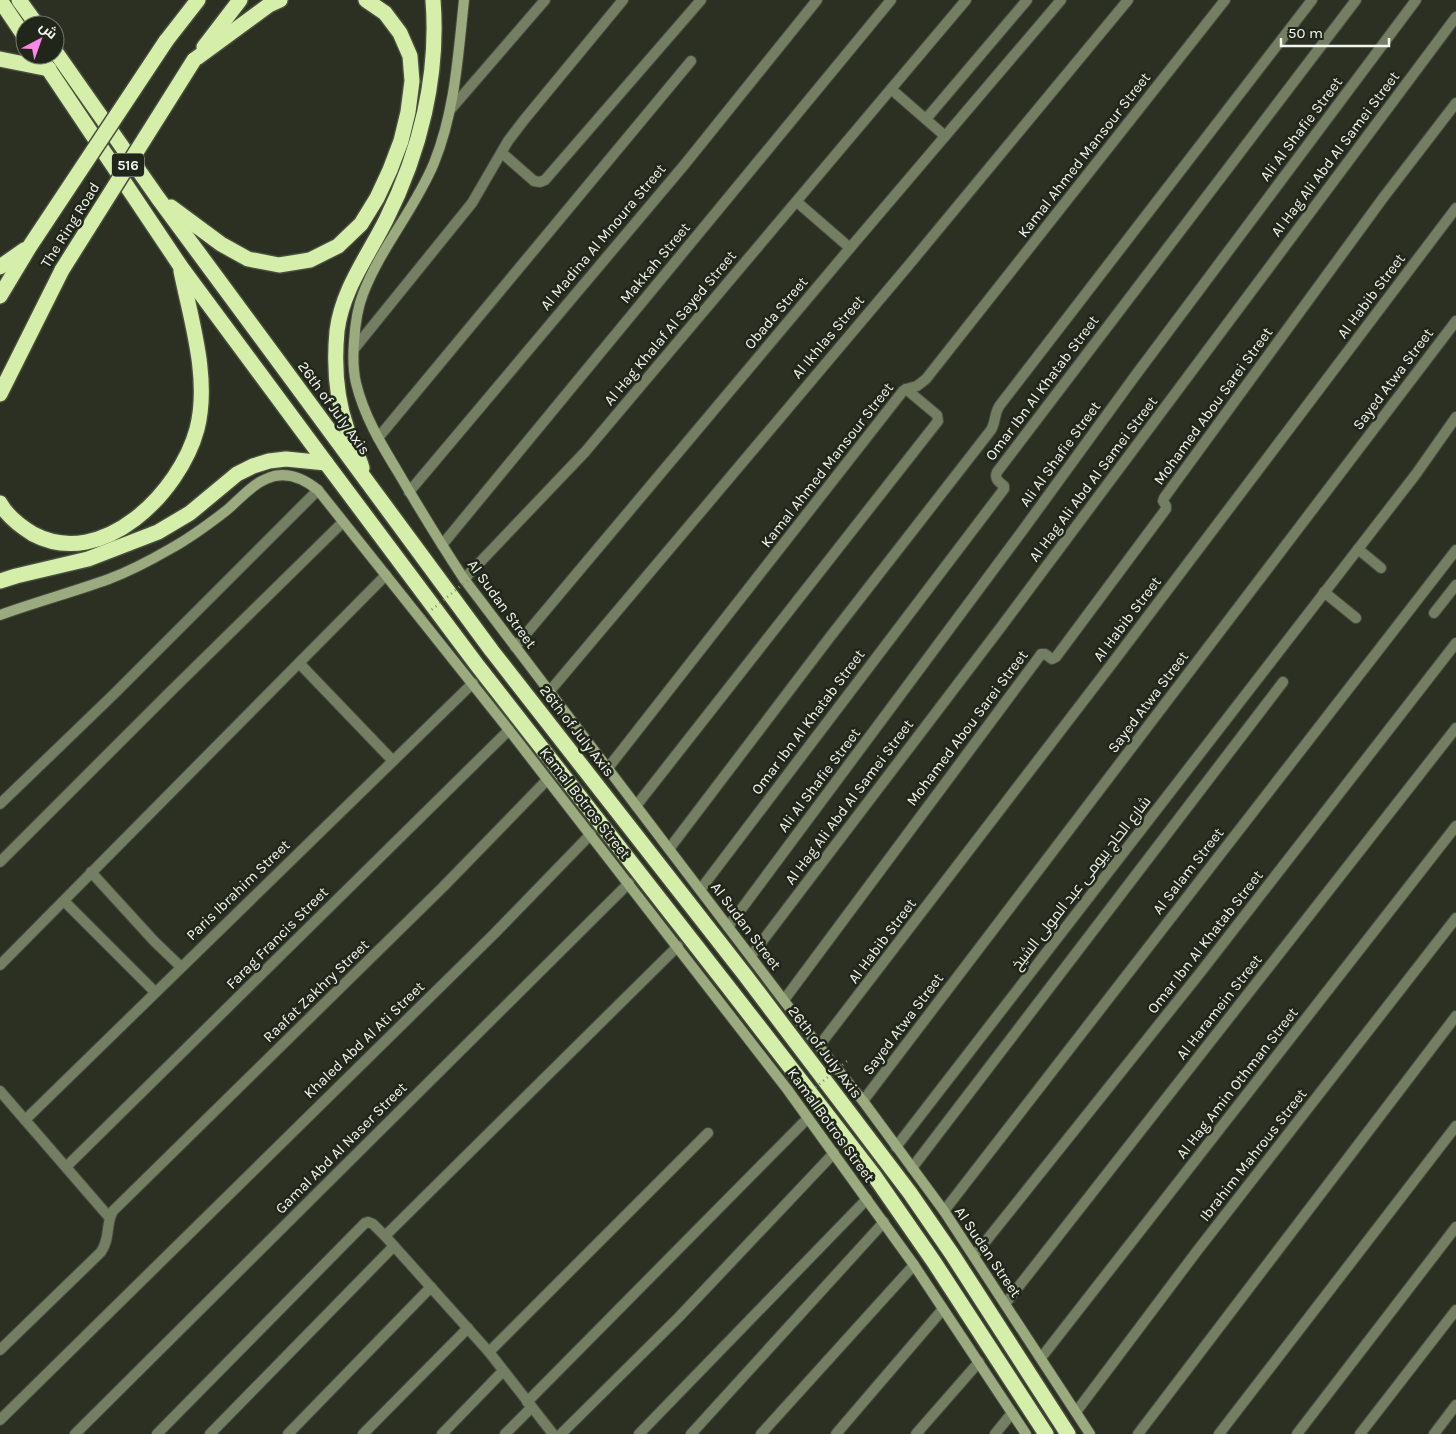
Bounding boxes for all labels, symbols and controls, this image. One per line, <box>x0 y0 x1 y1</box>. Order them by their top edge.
north arrow <box>15 15 65 65</box>
scale bar <box>1281 15 1388 47</box>
text: ش <box>36 18 61 43</box>
text: 50 m <box>1288 24 1323 42</box>
street label: Al Hag Ali Abd Al Samei Street <box>1267 68 1403 240</box>
street label: Kamal Ahmed Mansour Street <box>1014 69 1154 241</box>
street label: Ali Al Shafie Street <box>1256 73 1346 185</box>
road number: 516 <box>112 154 144 176</box>
street label: Al Madina Al Mnoura Street <box>537 160 670 314</box>
street label: The Ring Road <box>37 179 103 271</box>
street label: Makkah Street <box>616 219 694 307</box>
street label: Al Hag Khalaf Al Sayed Street <box>600 247 740 409</box>
street label: Al Habib Street <box>1333 250 1409 342</box>
street label: Obada Street <box>741 273 812 353</box>
street label: Al Ikhlas Street <box>788 291 868 382</box>
street label: Omar Ibn Al Khatab Street <box>982 312 1103 464</box>
street label: Mohamed Abou Sarei Street <box>1150 323 1276 488</box>
street label: Sayed Atwa Street <box>1349 324 1437 433</box>
street label: 26th of July Axis <box>294 358 374 458</box>
street label: Kamal Ahmed Mansour Street <box>757 379 897 551</box>
street label: Al Hag Ali Abd Al Samei Street <box>1025 393 1161 565</box>
street label: Ali Al Shafie Street <box>1016 398 1104 510</box>
street label: Al Sudan Street <box>464 556 540 652</box>
street label: Al Habib Street <box>1089 573 1165 665</box>
street label: Omar Ibn Al Khatab Street <box>748 646 869 798</box>
street label: Mohamed Abou Sarei Street <box>903 646 1032 809</box>
street label: Sayed Atwa Street <box>1104 647 1192 756</box>
street label: 26th of July Axis <box>536 682 618 780</box>
street label: Al Hag Ali Abd Al Samei Street <box>781 716 917 888</box>
street label: Ali Al Shafie Street <box>774 724 864 836</box>
street label: Kamal Botros Street <box>536 744 634 863</box>
street label: شارع الحاج بيومى عبد المولى الشيخ <box>1008 792 1156 975</box>
street label: Al Salam Street <box>1149 824 1228 918</box>
street label: Paris Ibrahim Street <box>182 836 294 944</box>
street label: Omar Ibn Al Khatab Street <box>1143 866 1267 1017</box>
street label: Al Sudan Street <box>707 878 785 974</box>
street label: Farag Francis Street <box>222 883 332 993</box>
street label: Al Habib Street <box>844 895 920 987</box>
street label: Raafat Zakhry Street <box>259 936 373 1046</box>
street label: Al Haramein Street <box>1172 951 1266 1063</box>
street label: Sayed Atwa Street <box>859 969 947 1078</box>
street label: Khaled Abd Al Ati Street <box>300 978 428 1102</box>
street label: 26th of July Axis <box>784 1002 866 1102</box>
street label: Al Hag Amin Othman Street <box>1172 1004 1302 1162</box>
street label: Kamal Botros Street <box>784 1064 879 1186</box>
street label: Gamal Abd Al Naser Street <box>271 1078 411 1218</box>
street label: Ibrahim Mahrous Street <box>1196 1085 1311 1225</box>
street label: Al Sudan Street <box>951 1203 1025 1301</box>

